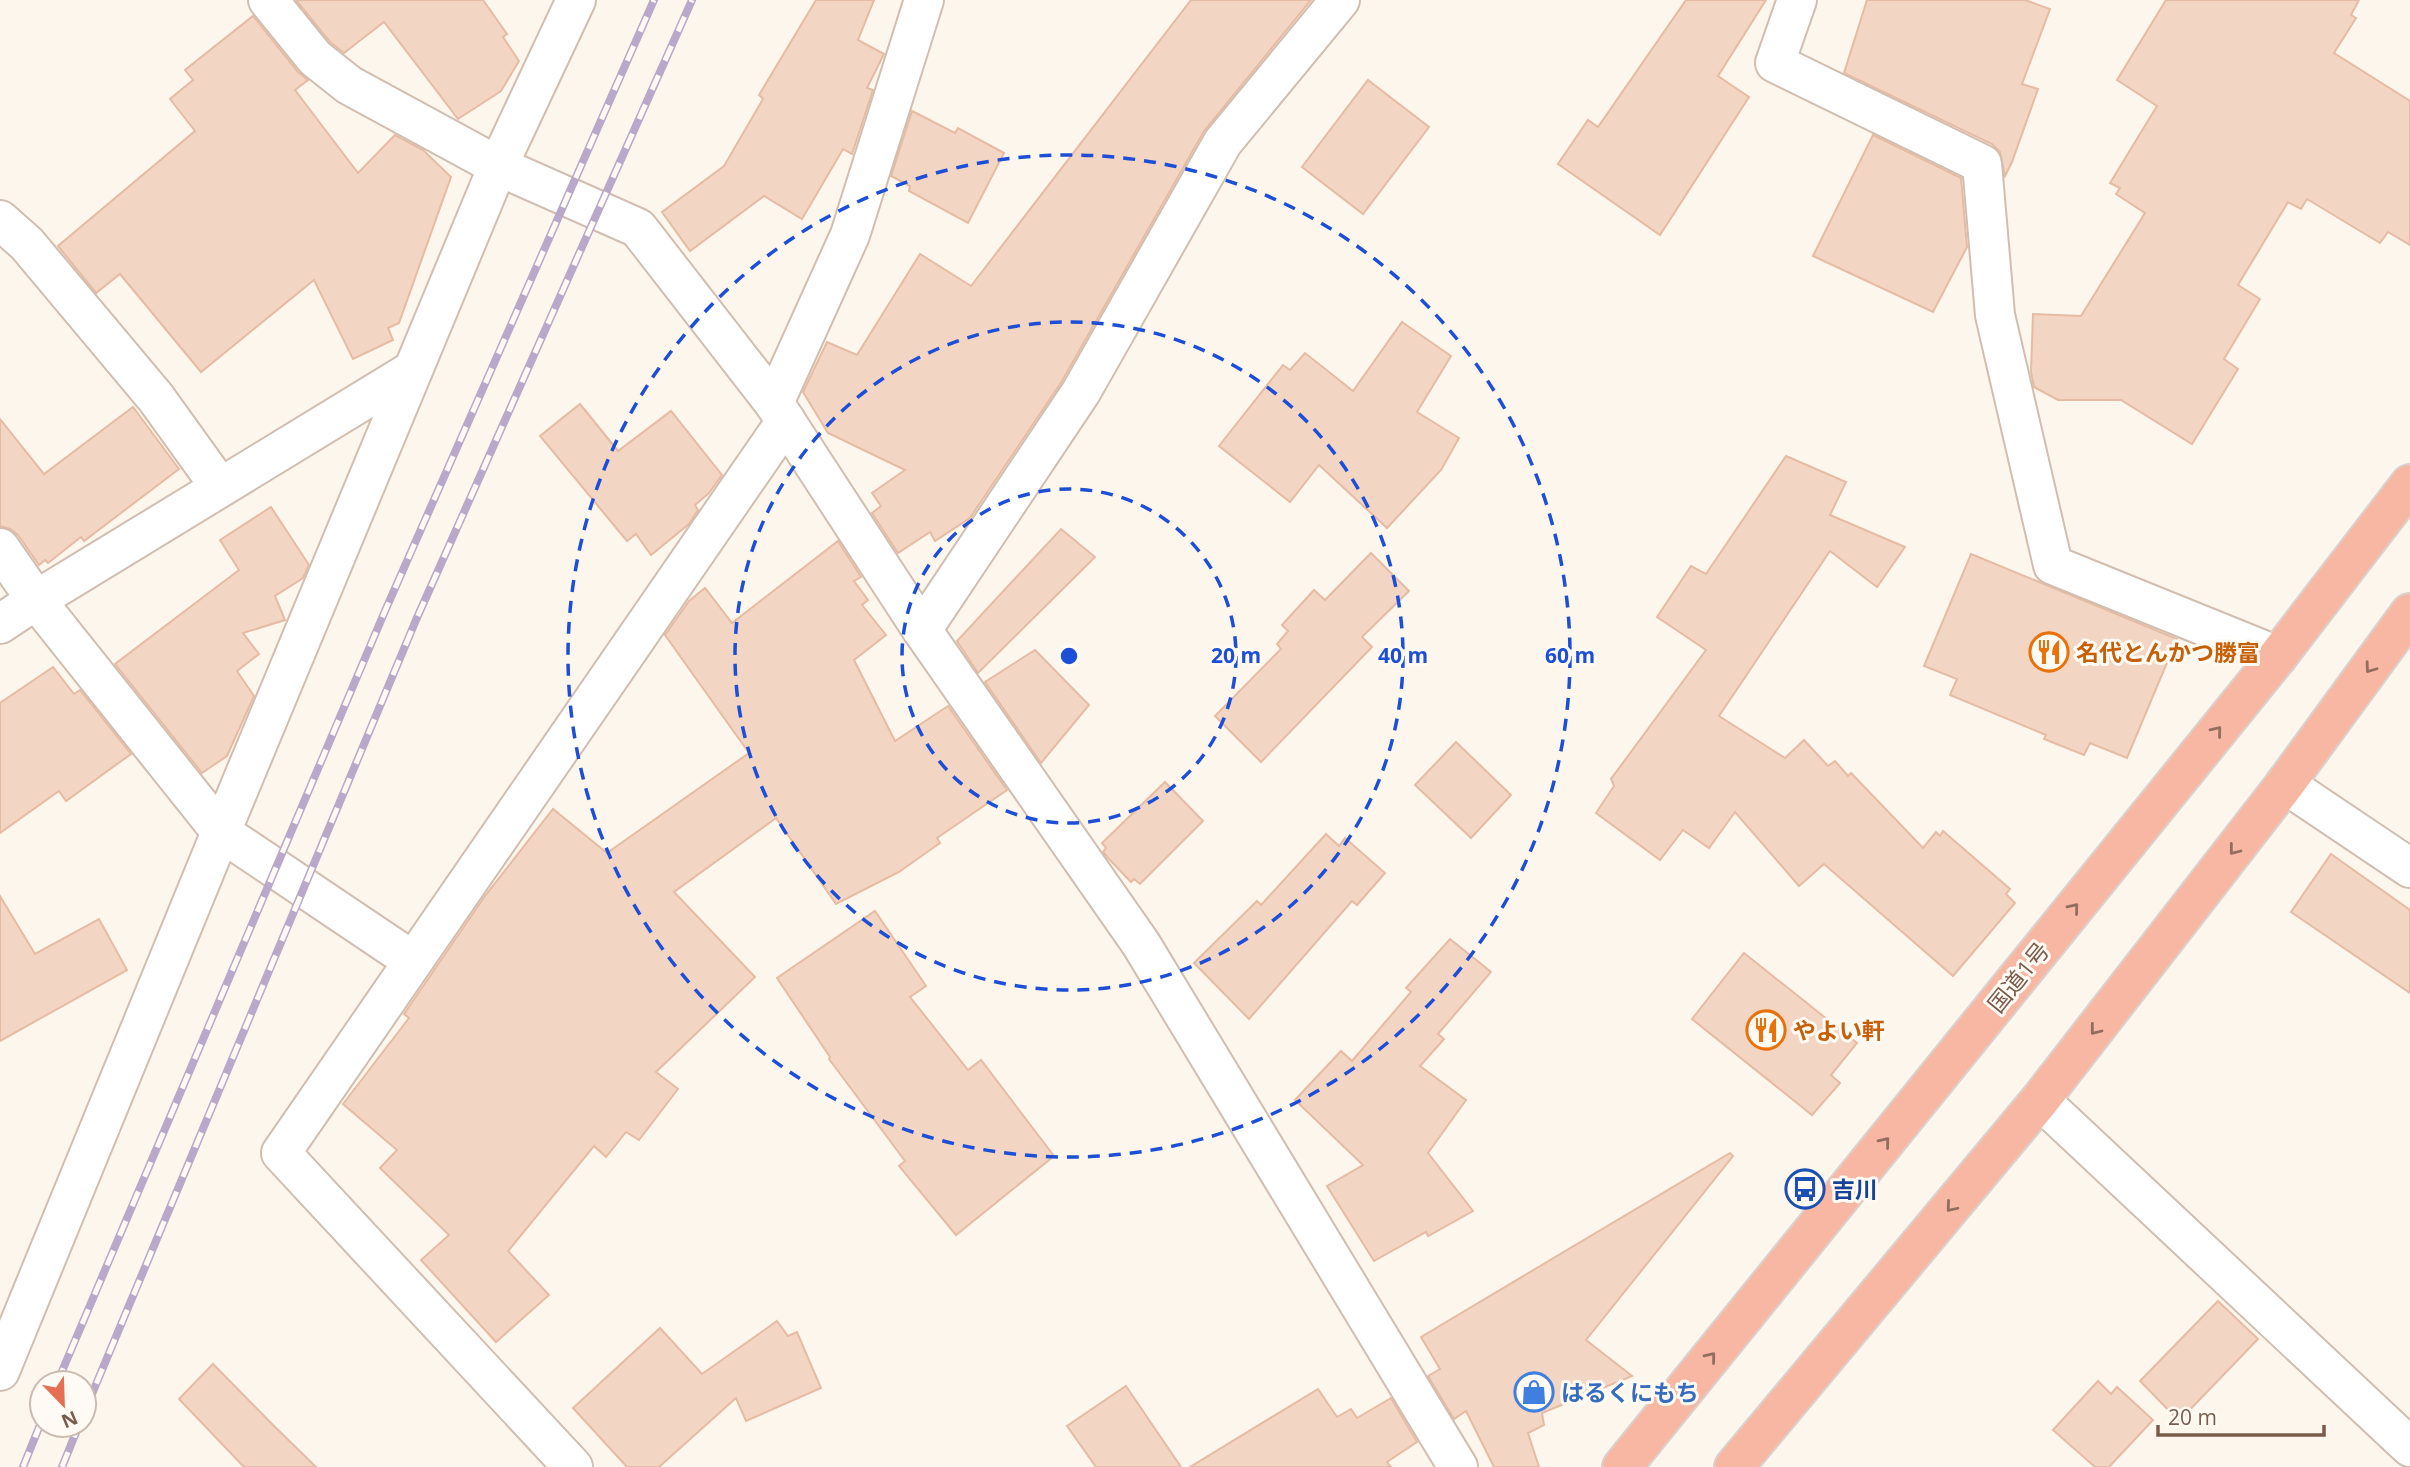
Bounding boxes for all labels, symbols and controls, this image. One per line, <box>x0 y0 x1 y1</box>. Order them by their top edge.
restaurant icon: 名代とんかつ勝富 <box>2028 631 2070 673</box>
place label: 名代とんかつ勝富 <box>2076 636 2260 668</box>
text: 20 m <box>1211 641 1261 669</box>
text: 40 m <box>1378 641 1428 669</box>
text: 60 m <box>1545 641 1595 669</box>
centre of rings <box>1057 644 1081 668</box>
one-way arrow <box>2366 660 2378 673</box>
one-way arrow <box>2209 727 2222 739</box>
one-way arrow <box>2229 842 2242 855</box>
one-way arrow <box>2066 904 2078 917</box>
street label: 国道1号 <box>1980 935 2056 1019</box>
restaurant icon: やよい軒 <box>1745 1009 1787 1051</box>
place label: やよい軒 <box>1793 1014 1885 1046</box>
one-way arrow <box>2090 1022 2103 1035</box>
one-way arrow <box>1877 1138 1889 1151</box>
bus stop icon: 吉川 <box>1784 1168 1826 1210</box>
place label: 吉川 <box>1832 1173 1878 1205</box>
one-way arrow <box>1947 1198 1959 1211</box>
one-way arrow <box>1702 1352 1715 1364</box>
north arrow <box>28 1369 98 1439</box>
shop icon: はるくにもち <box>1513 1371 1555 1413</box>
place label: はるくにもち <box>1561 1376 1699 1408</box>
scale bar <box>2158 1394 2324 1438</box>
text: 20 m <box>2168 1403 2217 1431</box>
text: N <box>57 1405 82 1435</box>

